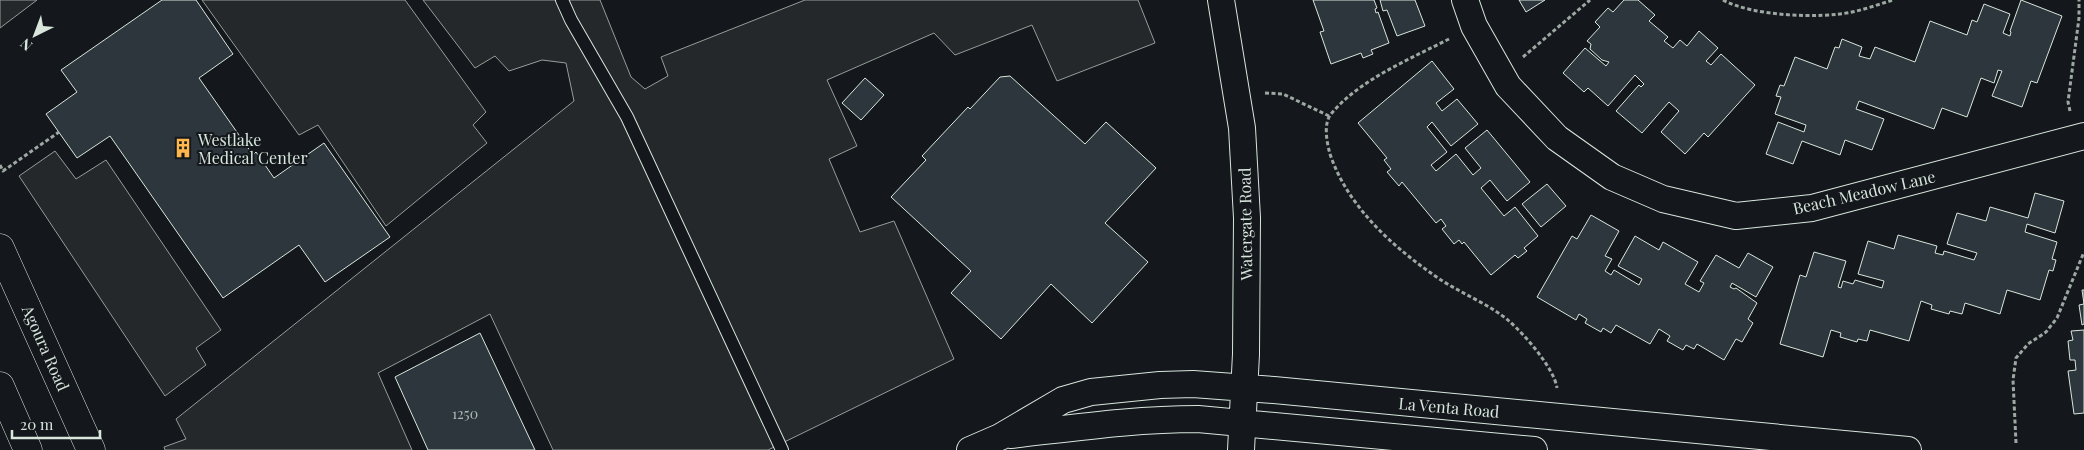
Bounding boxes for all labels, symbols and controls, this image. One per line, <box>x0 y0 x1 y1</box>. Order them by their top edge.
north arrow <box>10 10 60 60</box>
text: N <box>16 35 36 55</box>
place label: Westlake Medical Center <box>197 129 308 168</box>
building icon: Westlake Medical Center <box>172 137 194 159</box>
street label: Beach Meadow Lane <box>1791 165 1937 219</box>
street label: Watergate Road <box>1234 167 1257 282</box>
street label: Agoura Road <box>17 301 74 394</box>
street label: La Venta Road <box>1398 392 1500 422</box>
house number: 1250 <box>452 404 478 423</box>
scale bar <box>12 408 100 440</box>
text: 20 m <box>20 414 54 434</box>

